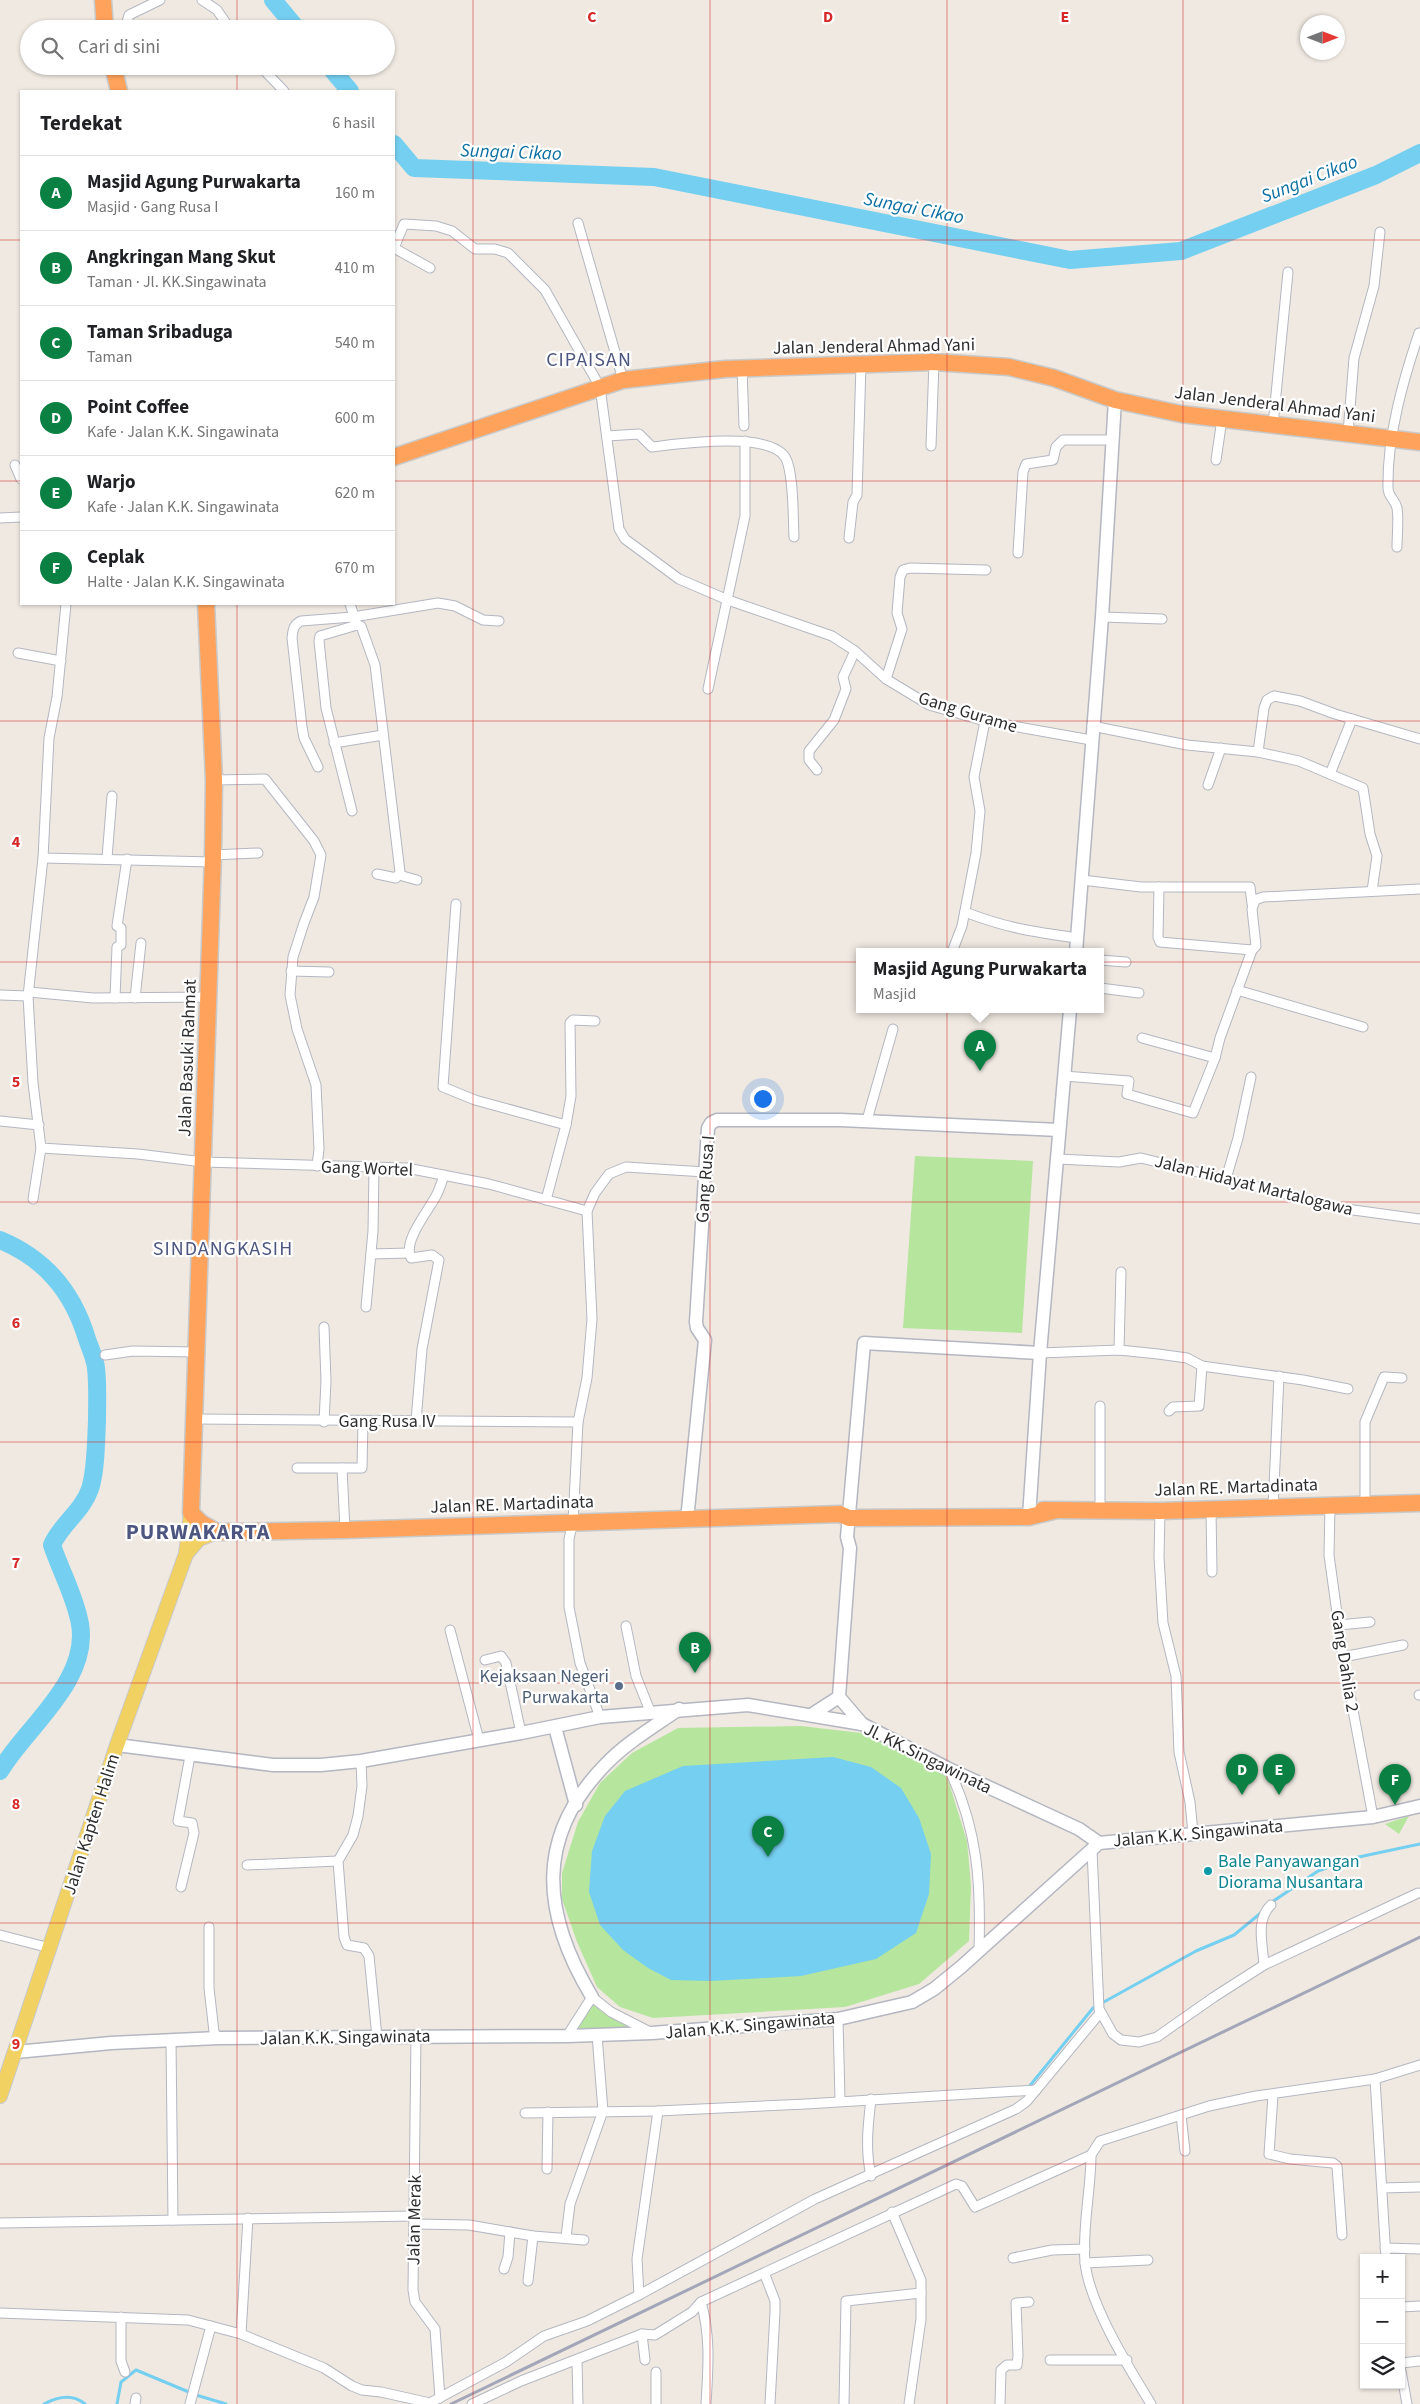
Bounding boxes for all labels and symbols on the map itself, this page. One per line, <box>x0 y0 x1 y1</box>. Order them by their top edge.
text: C <box>587 6 597 28</box>
text: D <box>823 6 833 28</box>
text: E <box>1061 6 1069 28</box>
north arrow <box>1300 15 1345 60</box>
water label: Sungai Cikao <box>460 137 562 168</box>
water label: Sungai Cikao <box>1257 148 1362 210</box>
water label: Sungai Cikao <box>861 186 966 231</box>
street label: Jalan Jenderal Ahmad Yani <box>773 332 975 361</box>
district label: CIPAISAN <box>546 346 632 374</box>
street label: Jalan Jenderal Ahmad Yani <box>1173 380 1377 429</box>
street label: Gang Gurame <box>915 686 1021 739</box>
text: 4 <box>12 831 21 853</box>
street label: Jalan Basuki Rahmat <box>172 979 203 1137</box>
pin: A <box>964 1030 996 1071</box>
text: 5 <box>12 1071 20 1093</box>
your location <box>750 1086 776 1112</box>
street label: Gang Rusa I <box>690 1134 721 1224</box>
street label: Jalan Hidayat Martalogawa <box>1152 1149 1356 1222</box>
street label: Gang Wortel <box>320 1154 413 1183</box>
district label: SINDANGKASIH <box>153 1235 293 1263</box>
text: 6 <box>12 1312 20 1334</box>
street label: Gang Rusa IV <box>339 1409 436 1434</box>
street label: Jalan RE. Martadinata <box>1154 1472 1318 1503</box>
street label: Jalan RE. Martadinata <box>430 1489 594 1520</box>
district label: PURWAKARTA <box>126 1516 270 1548</box>
text: 7 <box>12 1552 20 1574</box>
street label: Gang Dahlia 2 <box>1324 1608 1365 1714</box>
pin: B <box>679 1632 711 1673</box>
place label: Kejaksaan Negeri Purwakarta <box>479 1664 609 1710</box>
marker: Kejaksaan Negeri Purwakarta <box>613 1680 625 1692</box>
street label: Jl. KK.Singawinata <box>860 1717 996 1800</box>
street label: Jalan Kapten Halim <box>57 1750 126 1898</box>
pin: D <box>1226 1754 1258 1795</box>
pin: E <box>1263 1754 1295 1795</box>
pin: F <box>1379 1764 1411 1805</box>
text: 8 <box>12 1793 20 1815</box>
street label: Jalan K.K. Singawinata <box>1112 1814 1284 1853</box>
pin: C <box>752 1816 784 1857</box>
place label: Bale Panyawangan Diorama Nusantara <box>1218 1849 1363 1895</box>
marker: Bale Panyawangan Diorama Nusantara <box>1202 1865 1214 1877</box>
street label: Jalan K.K. Singawinata <box>664 2006 836 2045</box>
street label: Jalan K.K. Singawinata <box>259 2024 431 2051</box>
text: 9 <box>12 2033 20 2055</box>
street label: Jalan Merak <box>401 2174 428 2266</box>

